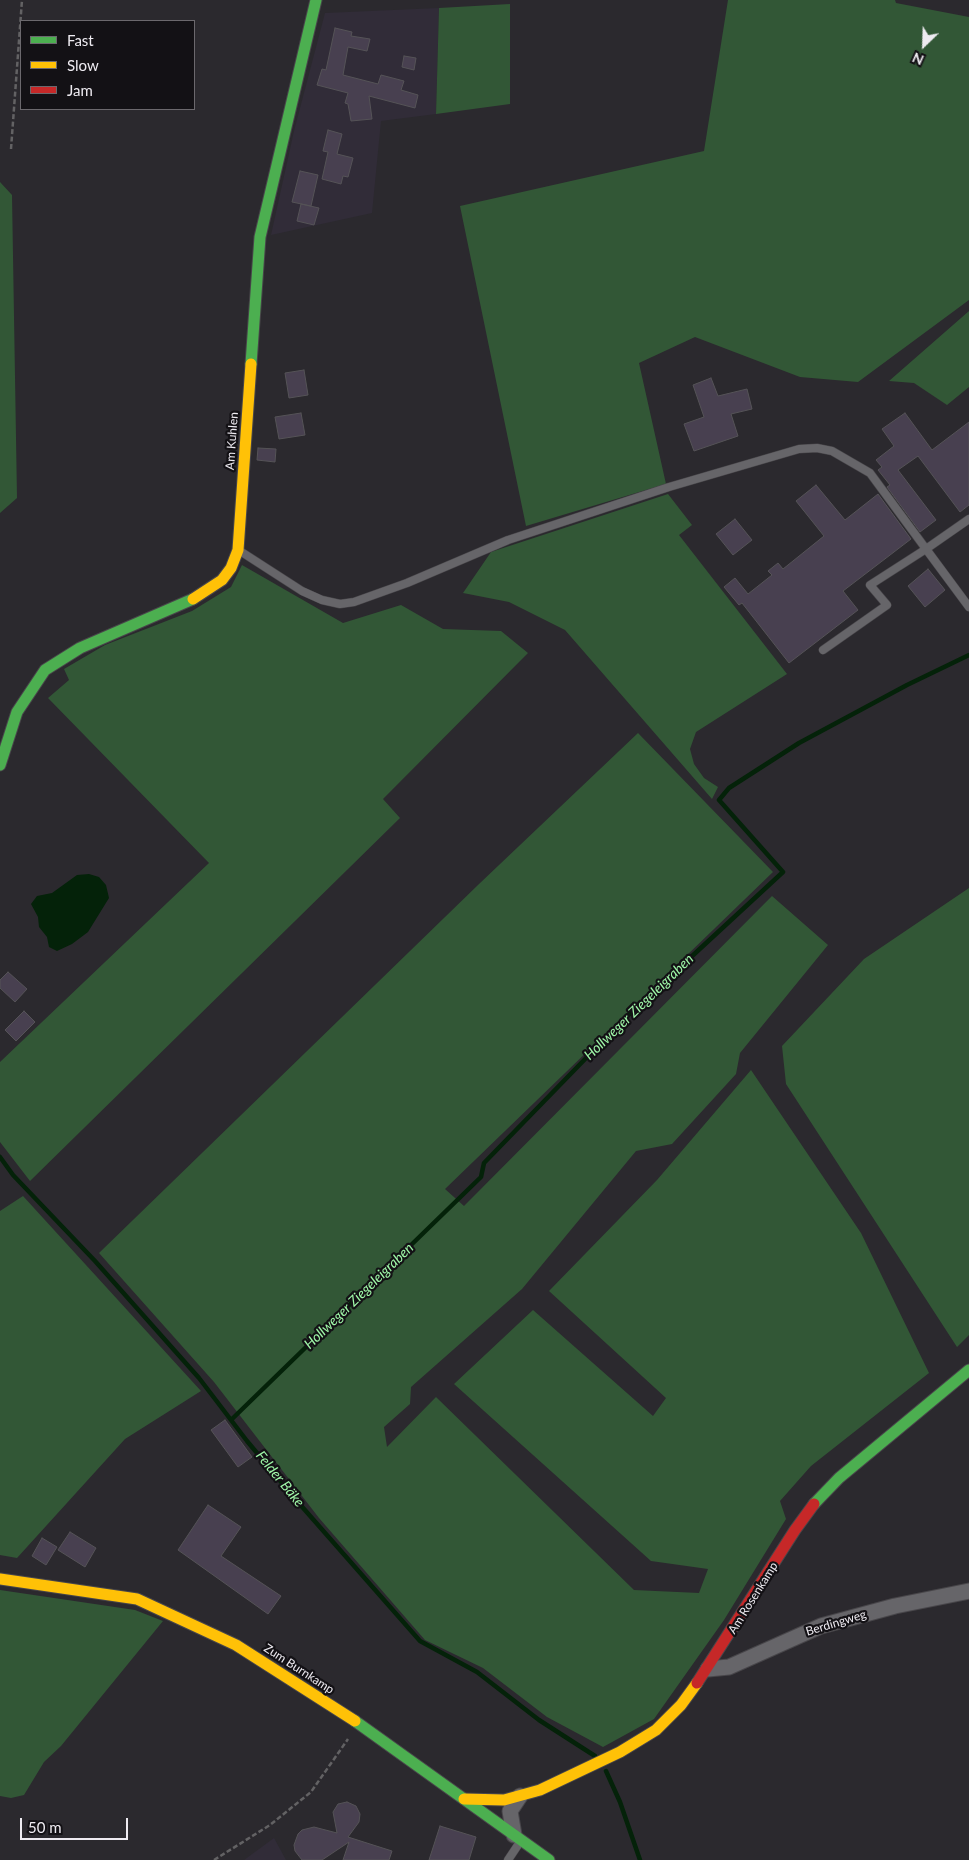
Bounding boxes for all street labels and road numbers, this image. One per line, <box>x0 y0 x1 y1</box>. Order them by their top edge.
street label: Am Kuhlen <box>223 412 241 470</box>
street label: Am Rosenkamp <box>725 1559 781 1637</box>
street label: Berdingweg <box>804 1607 868 1639</box>
street label: Zum Burnkamp <box>261 1641 337 1697</box>

